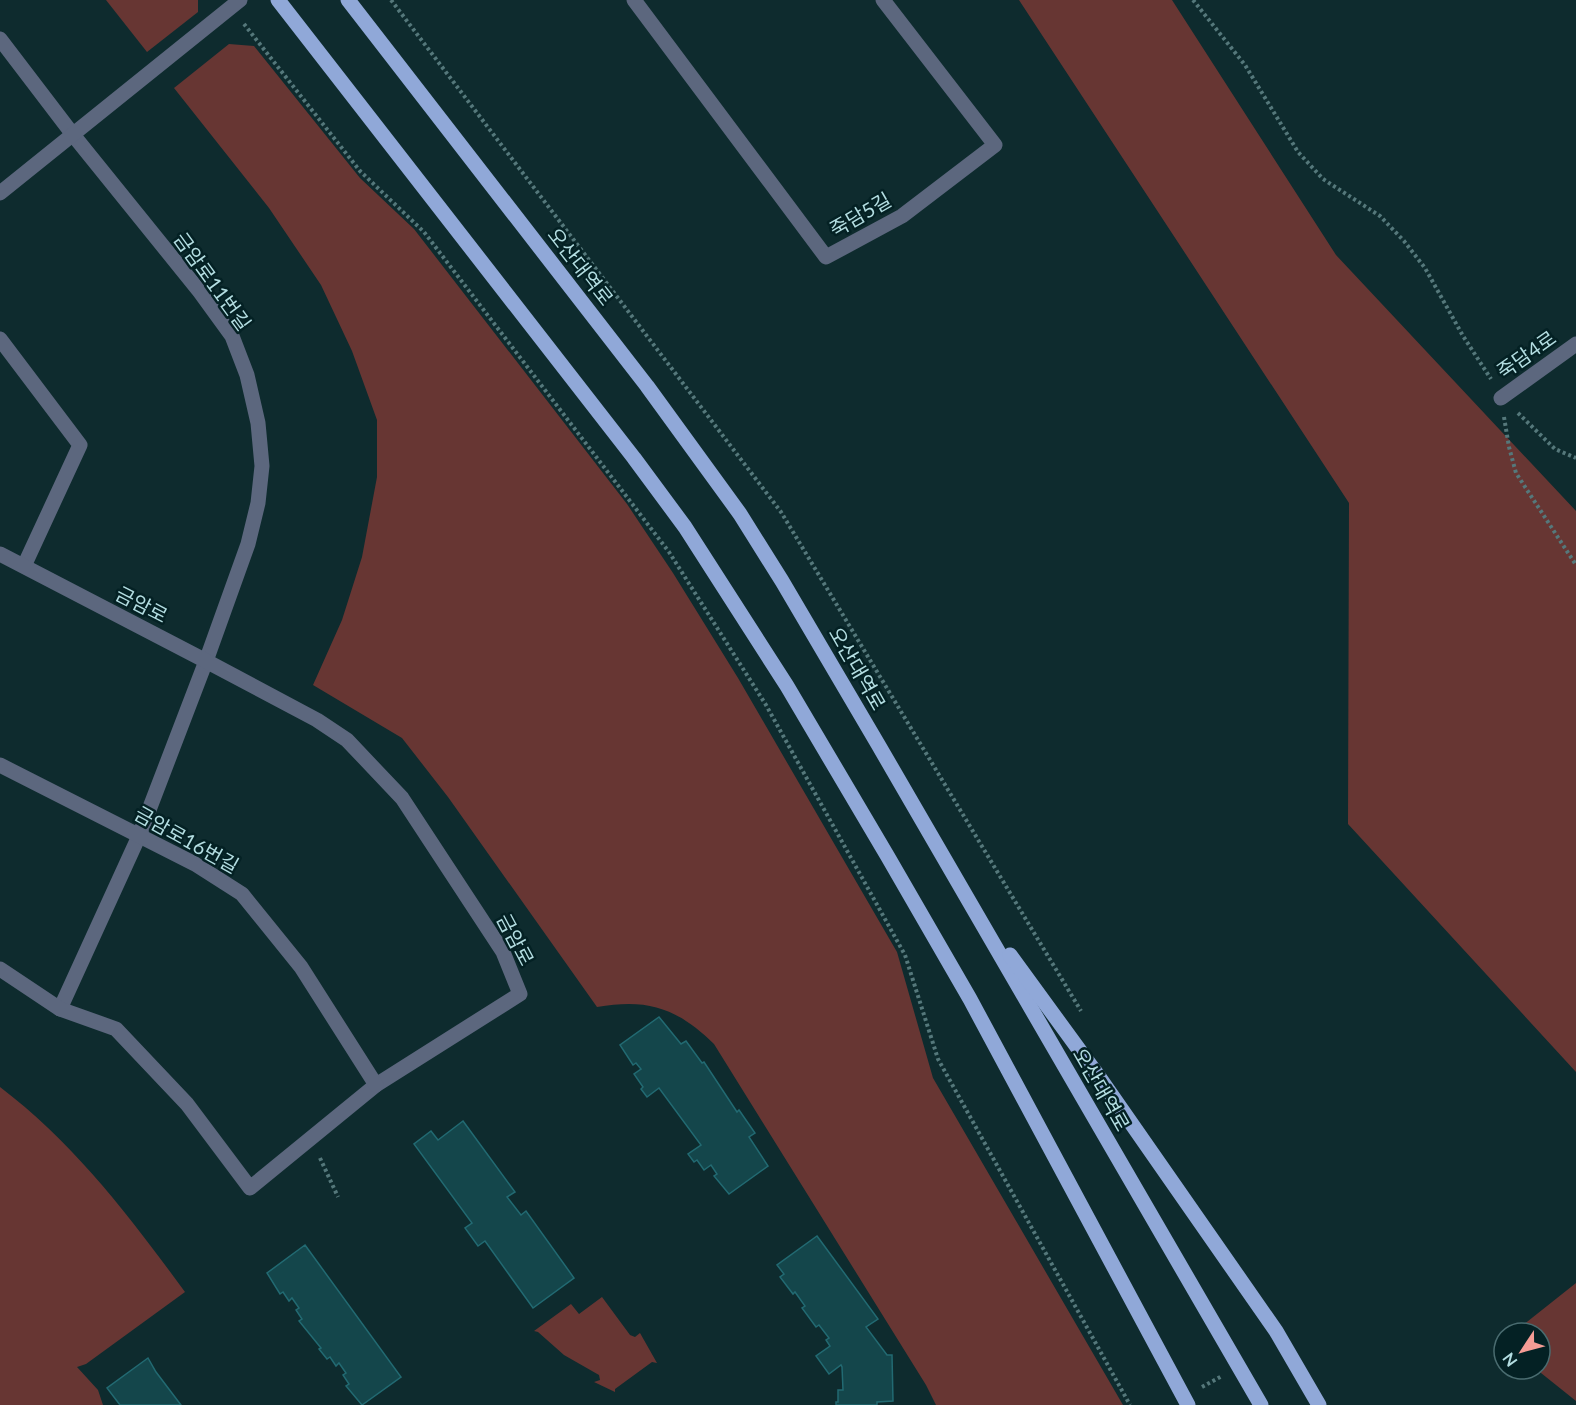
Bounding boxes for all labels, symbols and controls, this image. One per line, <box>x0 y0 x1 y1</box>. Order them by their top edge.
street label: 죽담5길 <box>825 187 895 241</box>
street label: 오산대역로 <box>543 222 619 310</box>
street label: 금암로11번길 <box>169 227 257 335</box>
street label: 죽담4로 <box>1492 325 1560 383</box>
street label: 금암로 <box>112 581 172 627</box>
street label: 오산대역로 <box>825 622 891 714</box>
street label: 금암로16번길 <box>131 801 243 877</box>
street label: 금암로 <box>492 909 540 969</box>
street label: 오산대역로 <box>1069 1043 1135 1135</box>
north arrow <box>1492 1321 1552 1381</box>
text: N <box>1498 1350 1521 1371</box>

